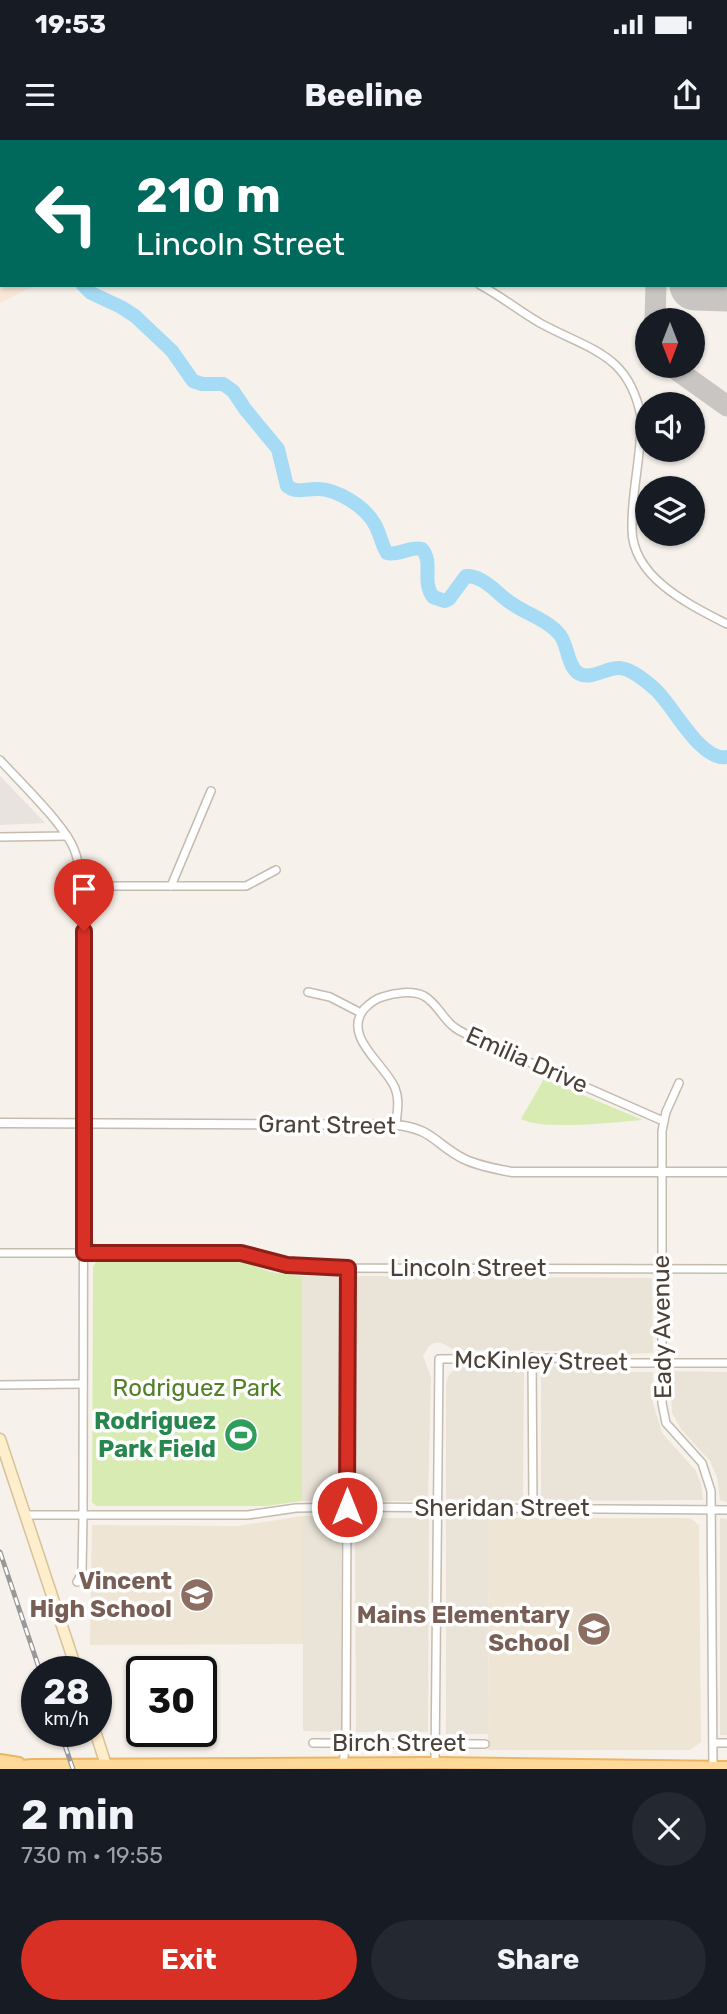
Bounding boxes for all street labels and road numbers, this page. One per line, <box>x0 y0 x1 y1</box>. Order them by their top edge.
street label: Emilia Drive <box>462 1021 592 1099</box>
street label: Grant Street <box>258 1110 396 1140</box>
street label: Lincoln Street <box>390 1254 546 1282</box>
street label: Eady Avenue <box>647 1255 677 1399</box>
street label: McKinley Street <box>454 1345 628 1377</box>
street label: Sheridan Street <box>414 1494 590 1522</box>
street label: Birch Street <box>332 1729 466 1757</box>

